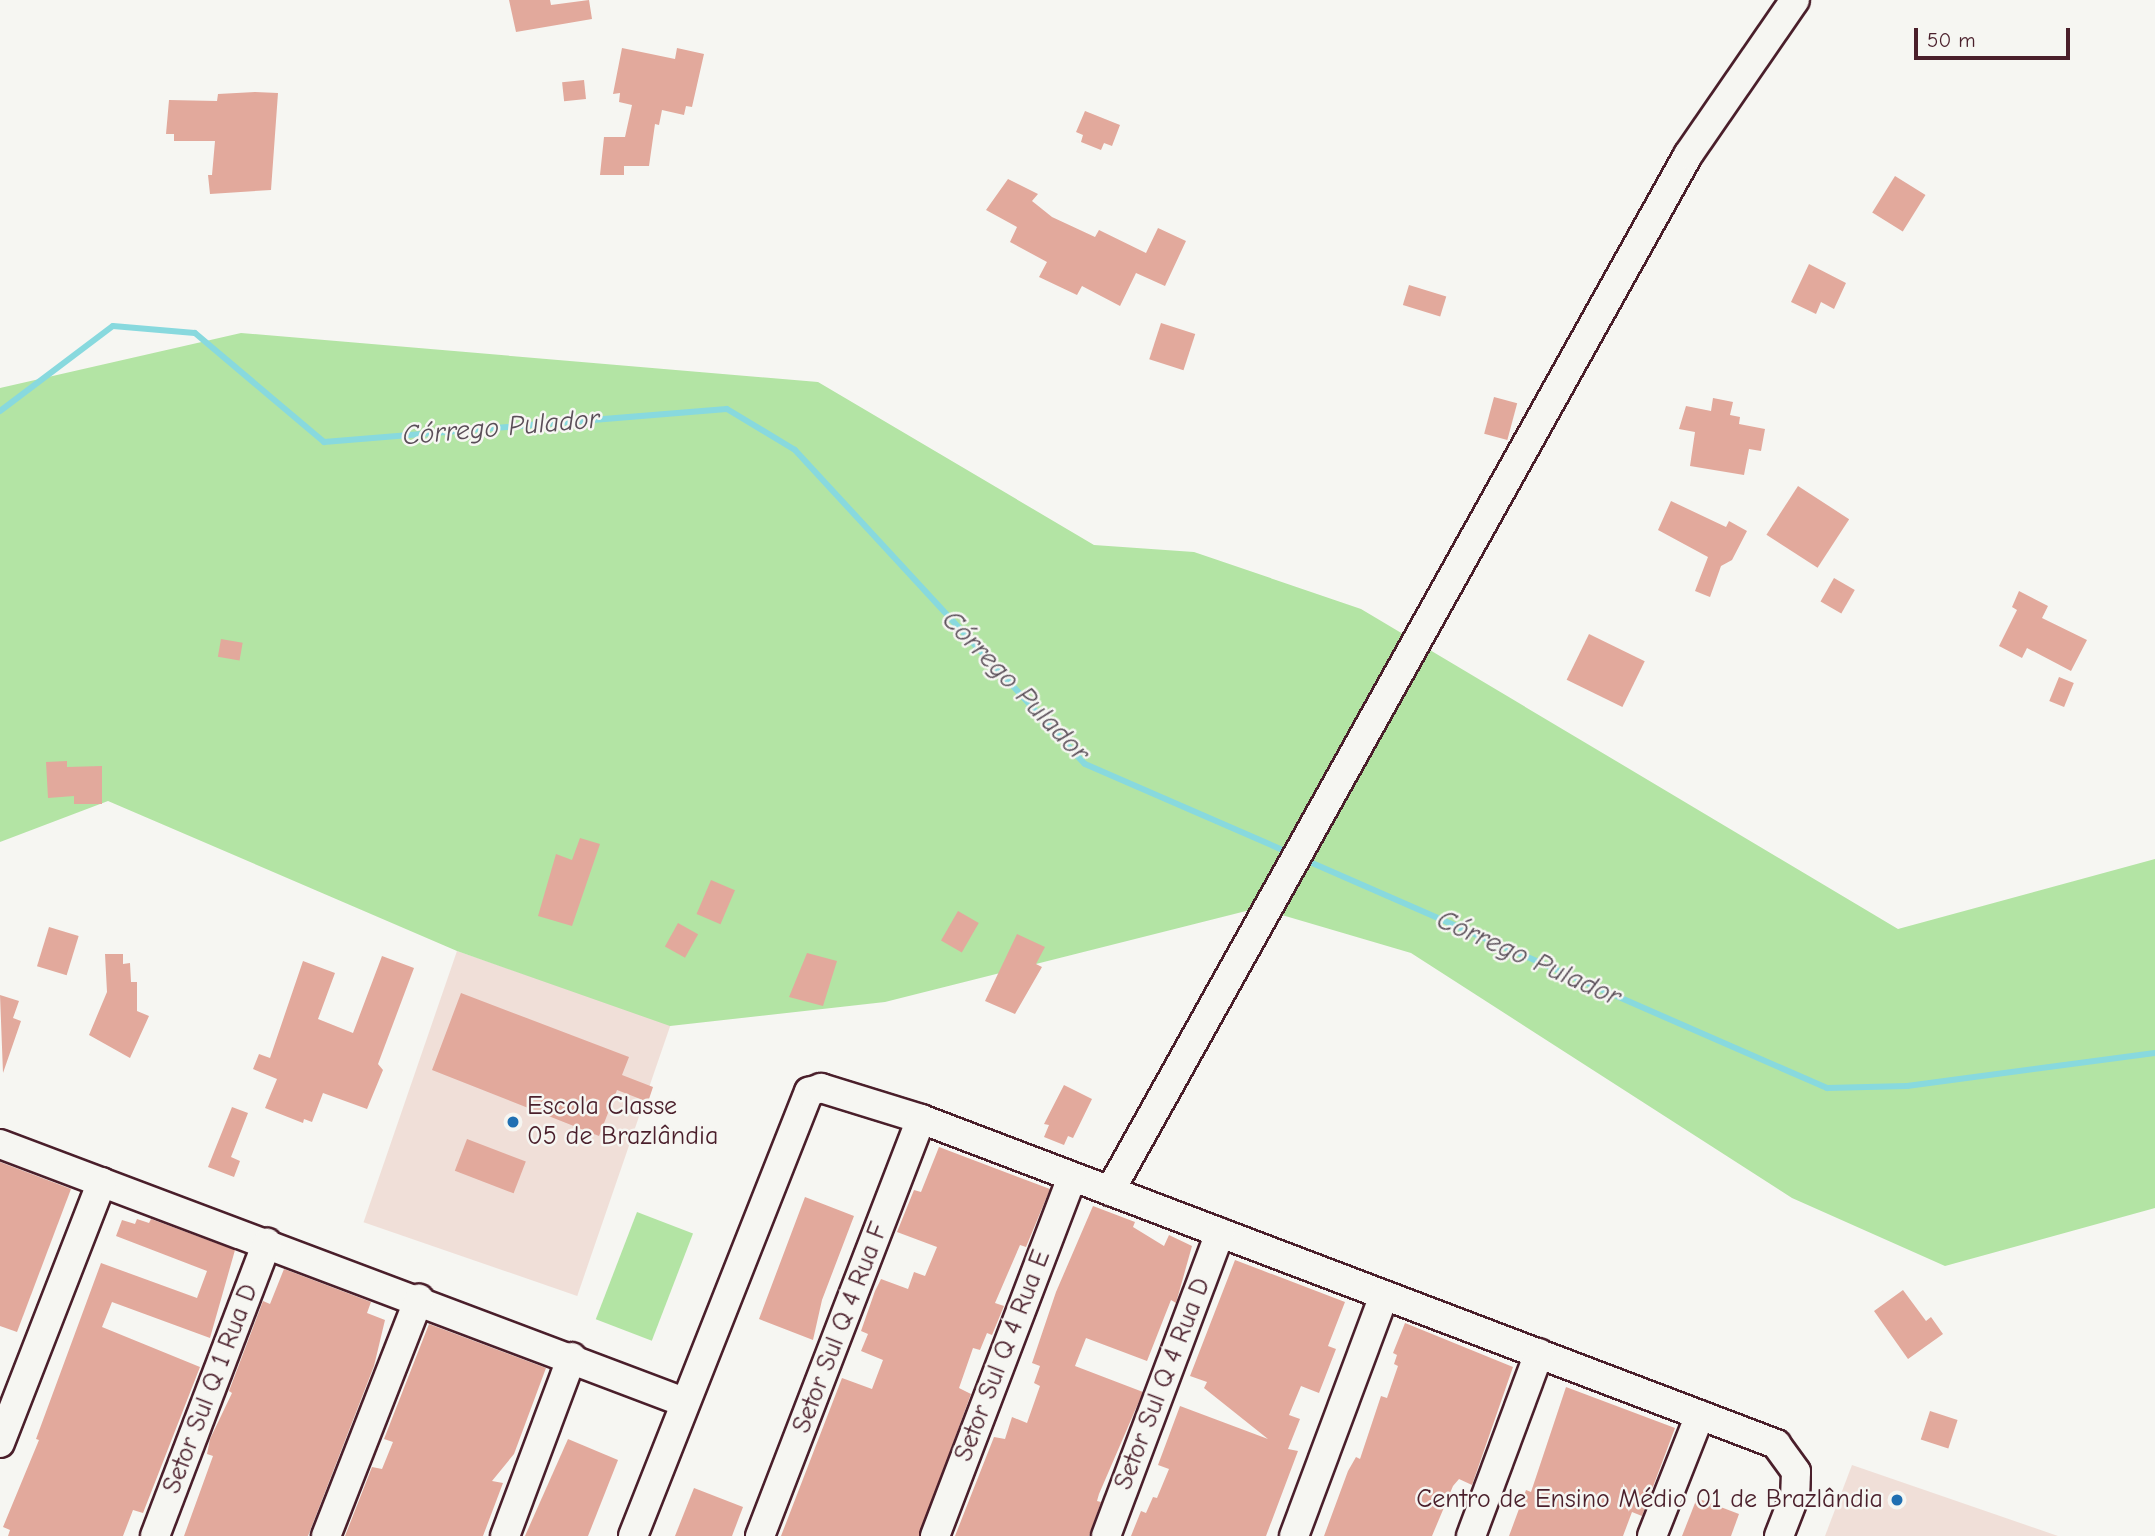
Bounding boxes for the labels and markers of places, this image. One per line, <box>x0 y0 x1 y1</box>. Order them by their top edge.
place label: Escola Classe 05 de Brazlândia <box>527 1091 718 1152</box>
marker: Escola Classe 05 de Brazlândia <box>505 1114 521 1130</box>
place label: Centro de Ensino Médio 01 de Brazlândia <box>1416 1484 1883 1516</box>
marker: Centro de Ensino Médio 01 de Brazlândia <box>1889 1492 1905 1508</box>

